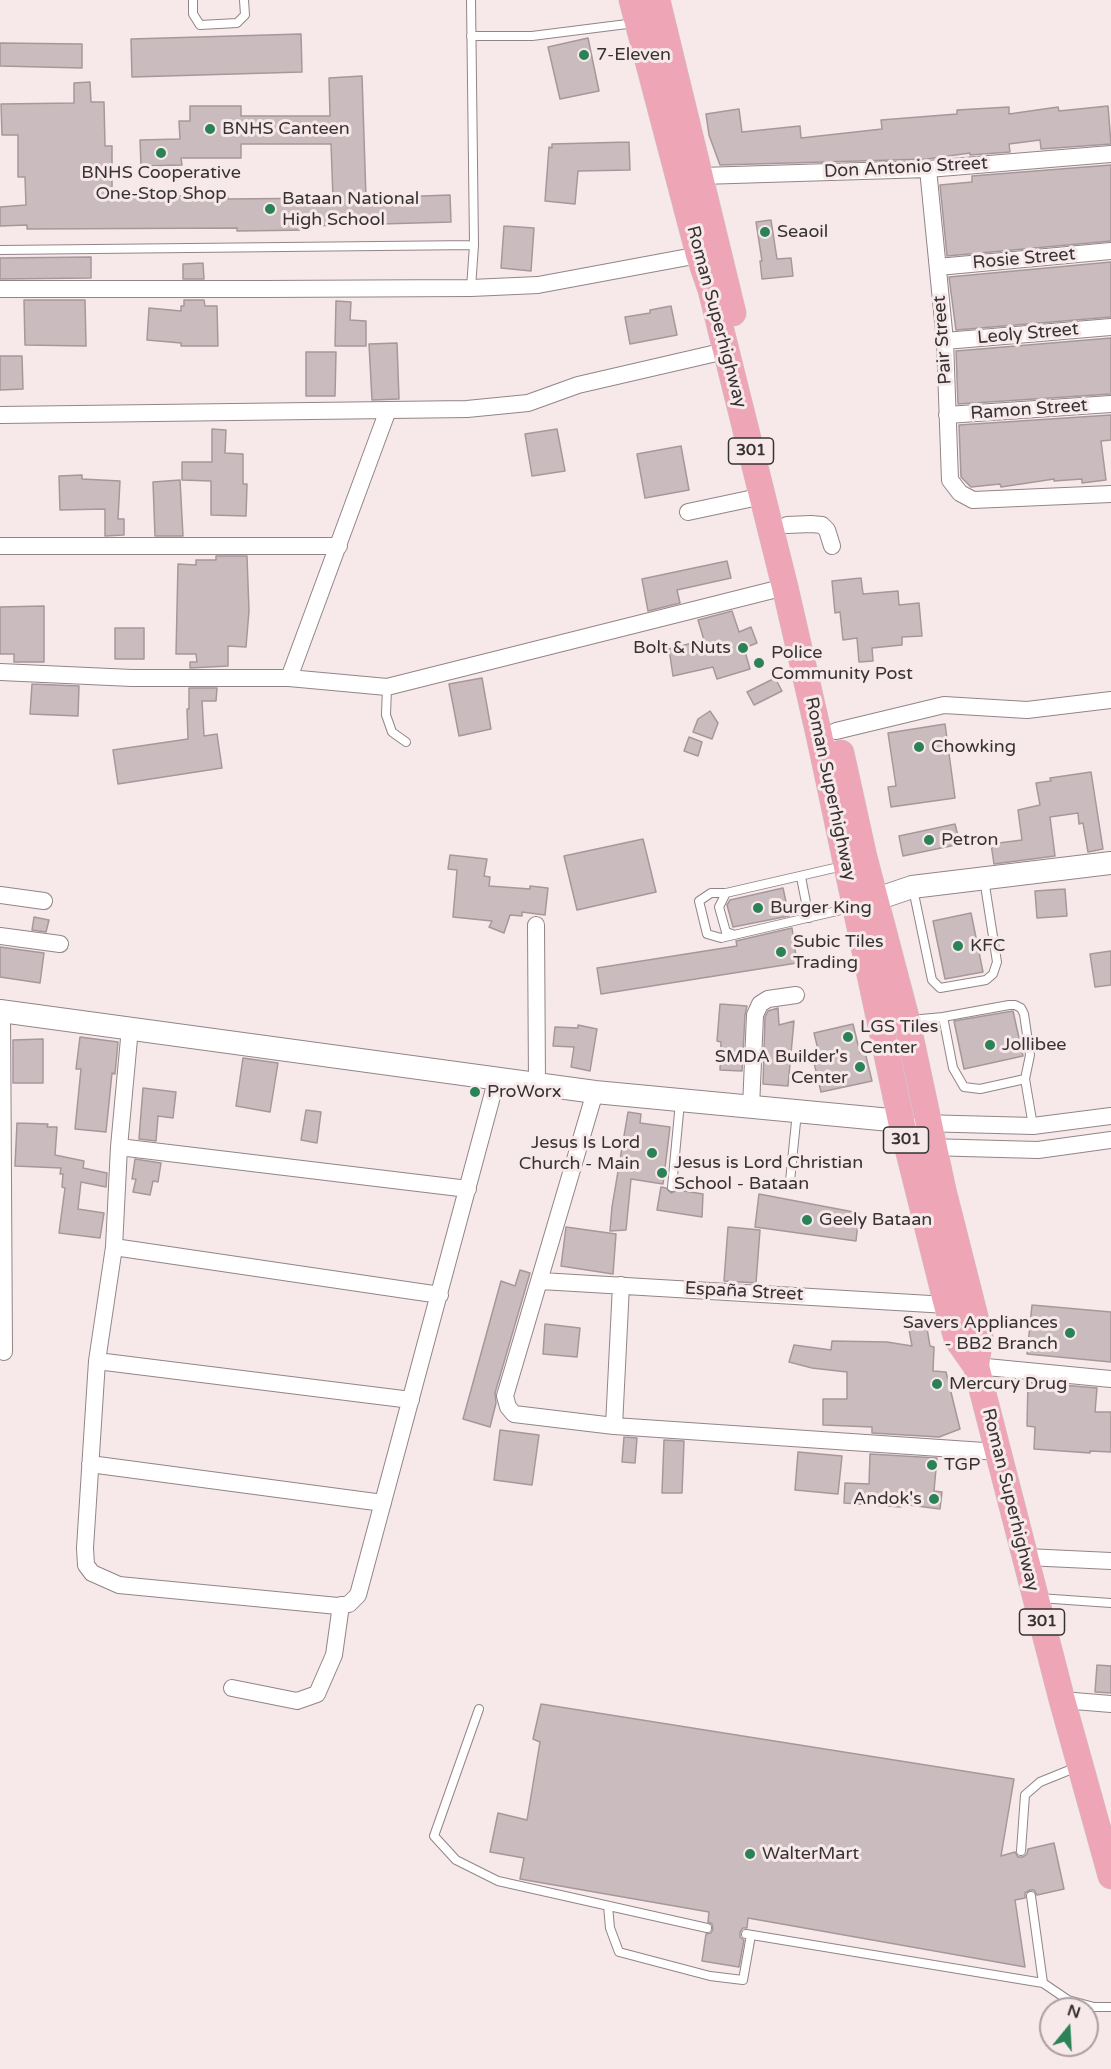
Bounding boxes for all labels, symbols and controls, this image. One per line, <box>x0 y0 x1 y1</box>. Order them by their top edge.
place label: 7-Eleven <box>596 44 671 66</box>
marker: 7-Eleven <box>577 48 591 62</box>
place label: BNHS Canteen <box>222 118 350 140</box>
marker: BNHS Canteen <box>203 122 217 136</box>
marker: BNHS Cooperative One-Stop Shop <box>154 146 168 160</box>
street label: Don Antonio Street <box>824 153 988 183</box>
place label: BNHS Cooperative One-Stop Shop <box>81 162 241 204</box>
place label: Bataan National High School <box>282 188 419 230</box>
marker: Bataan National High School <box>263 202 277 216</box>
place label: Seaoil <box>777 221 828 243</box>
street label: Roman Superhighway <box>681 224 751 410</box>
marker: Seaoil <box>758 225 772 239</box>
street label: Rosie Street <box>972 244 1076 274</box>
street label: Pair Street <box>929 295 957 385</box>
street label: Leoly Street <box>976 319 1080 349</box>
street label: Ramon Street <box>970 395 1088 425</box>
road number: 301 <box>728 438 774 464</box>
place label: Bolt & Nuts <box>633 637 731 659</box>
marker: Bolt & Nuts <box>736 641 750 655</box>
place label: Police Community Post <box>771 642 913 684</box>
marker: Police Community Post <box>752 656 766 670</box>
street label: Roman Superhighway <box>800 695 860 883</box>
place label: Chowking <box>931 736 1016 758</box>
marker: Chowking <box>912 740 926 754</box>
place label: Petron <box>941 829 998 851</box>
marker: Petron <box>922 833 936 847</box>
place label: Burger King <box>770 897 872 919</box>
marker: Burger King <box>751 901 765 915</box>
place label: Subic Tiles Trading <box>793 931 884 974</box>
place label: KFC <box>970 935 1005 957</box>
marker: KFC <box>951 939 965 953</box>
marker: Subic Tiles Trading <box>774 945 788 959</box>
place label: LGS Tiles Center <box>860 1016 938 1058</box>
marker: LGS Tiles Center <box>841 1030 855 1044</box>
place label: Jollibee <box>1002 1034 1067 1056</box>
marker: Jollibee <box>983 1038 997 1052</box>
place label: SMDA Builder's Center <box>715 1046 848 1088</box>
marker: SMDA Builder's Center <box>853 1060 867 1074</box>
place label: ProWorx <box>487 1081 561 1103</box>
marker: ProWorx <box>468 1085 482 1099</box>
road number: 301 <box>884 1127 928 1153</box>
place label: Jesus Is Lord Church - Main <box>519 1132 640 1174</box>
marker: Jesus Is Lord Church - Main <box>645 1146 659 1160</box>
place label: Jesus is Lord Christian School - Bataan <box>674 1152 863 1194</box>
marker: Jesus is Lord Christian School - Bataan <box>655 1166 669 1180</box>
place label: Geely Bataan <box>819 1209 932 1231</box>
marker: Geely Bataan <box>800 1213 814 1227</box>
street label: España Street <box>684 1278 804 1306</box>
place label: Savers Appliances - BB2 Branch <box>903 1312 1058 1354</box>
marker: Savers Appliances - BB2 Branch <box>1063 1326 1077 1340</box>
place label: Mercury Drug <box>949 1373 1067 1395</box>
marker: Mercury Drug <box>930 1377 944 1391</box>
street label: Roman Superhighway <box>977 1406 1043 1594</box>
place label: TGP <box>944 1454 980 1476</box>
marker: TGP <box>925 1458 939 1472</box>
place label: Andok's <box>853 1488 922 1510</box>
marker: Andok's <box>927 1492 941 1506</box>
road number: 301 <box>1020 1609 1064 1635</box>
place label: WalterMart <box>762 1843 859 1865</box>
marker: WalterMart <box>743 1847 757 1861</box>
north arrow <box>1039 1997 1099 2057</box>
text: N <box>1065 2000 1083 2023</box>

